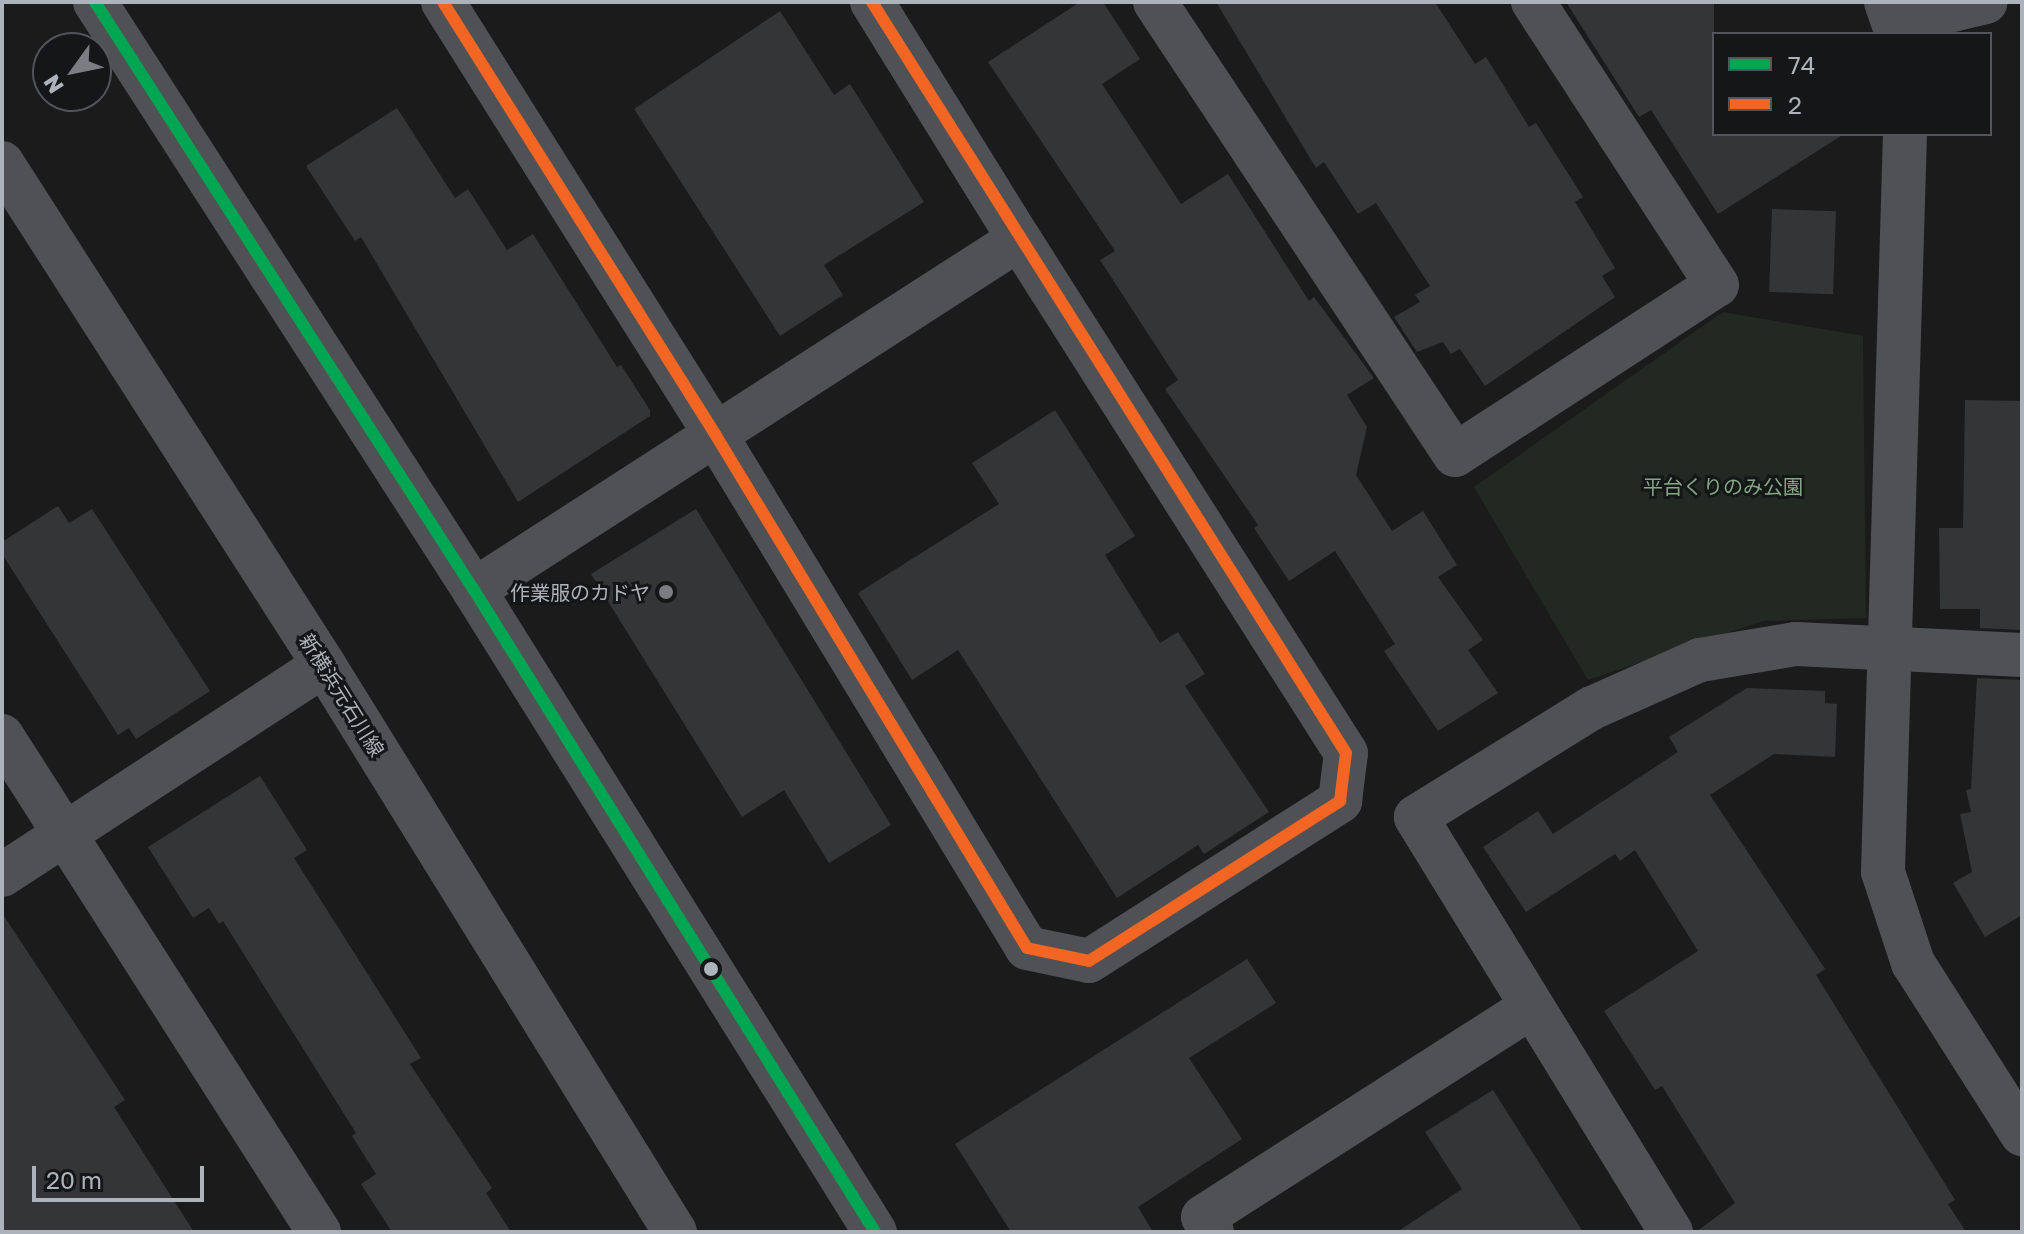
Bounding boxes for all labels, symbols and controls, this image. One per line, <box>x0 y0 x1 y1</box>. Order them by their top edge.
north arrow <box>32 32 112 112</box>
legend <box>1712 32 1992 136</box>
text: 74 <box>1788 50 1815 79</box>
text: N <box>37 70 69 99</box>
text: 2 <box>1788 90 1802 119</box>
park label: 平台くりのみ公園 <box>1643 474 1803 498</box>
place label: 作業服のカドヤ <box>510 580 650 604</box>
marker: 作業服のカドヤ <box>657 583 675 601</box>
street label: 新横浜元石川線 <box>295 629 389 761</box>
unlabelled marker <box>703 961 719 977</box>
scale bar <box>36 1150 208 1200</box>
text: 20 m <box>46 1165 102 1194</box>

